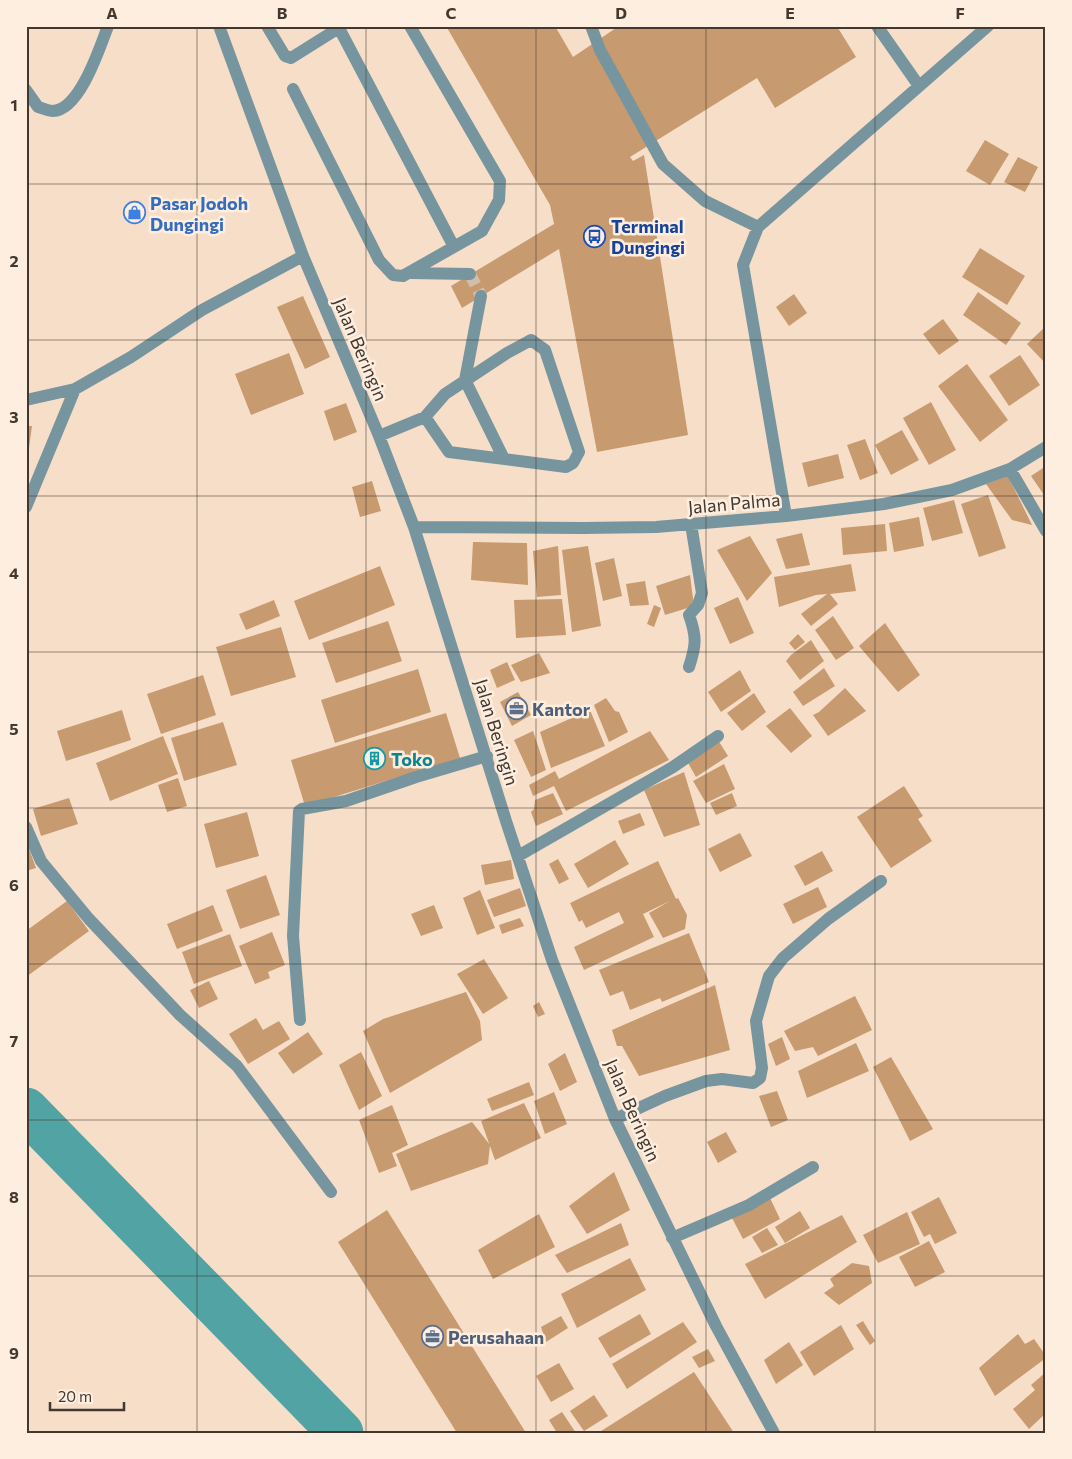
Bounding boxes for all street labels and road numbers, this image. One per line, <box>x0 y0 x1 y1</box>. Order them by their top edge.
street label: Jalan Beringin <box>329 294 393 404</box>
street label: Jalan Palma <box>687 488 781 518</box>
street label: Jalan Beringin <box>470 676 524 788</box>
street label: Jalan Beringin <box>601 1055 665 1165</box>

